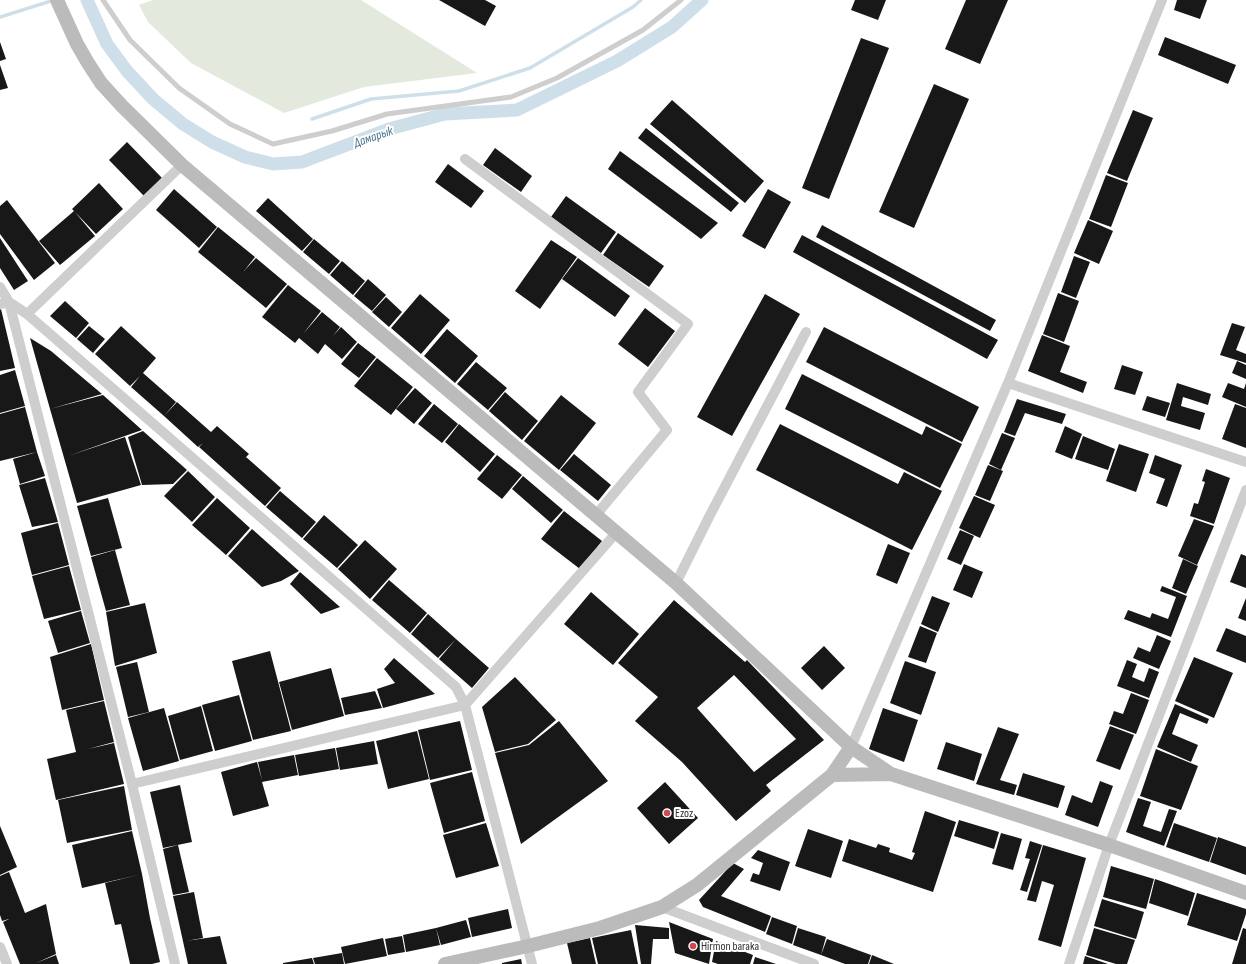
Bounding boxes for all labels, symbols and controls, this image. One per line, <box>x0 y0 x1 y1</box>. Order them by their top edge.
water label: Дамарык <box>351 122 396 151</box>
place label: Ezoz <box>675 806 694 821</box>
marker: Ezoz <box>662 808 672 818</box>
place label: Hirmon baraka <box>701 939 760 954</box>
marker: Hirmon baraka <box>688 941 698 951</box>

